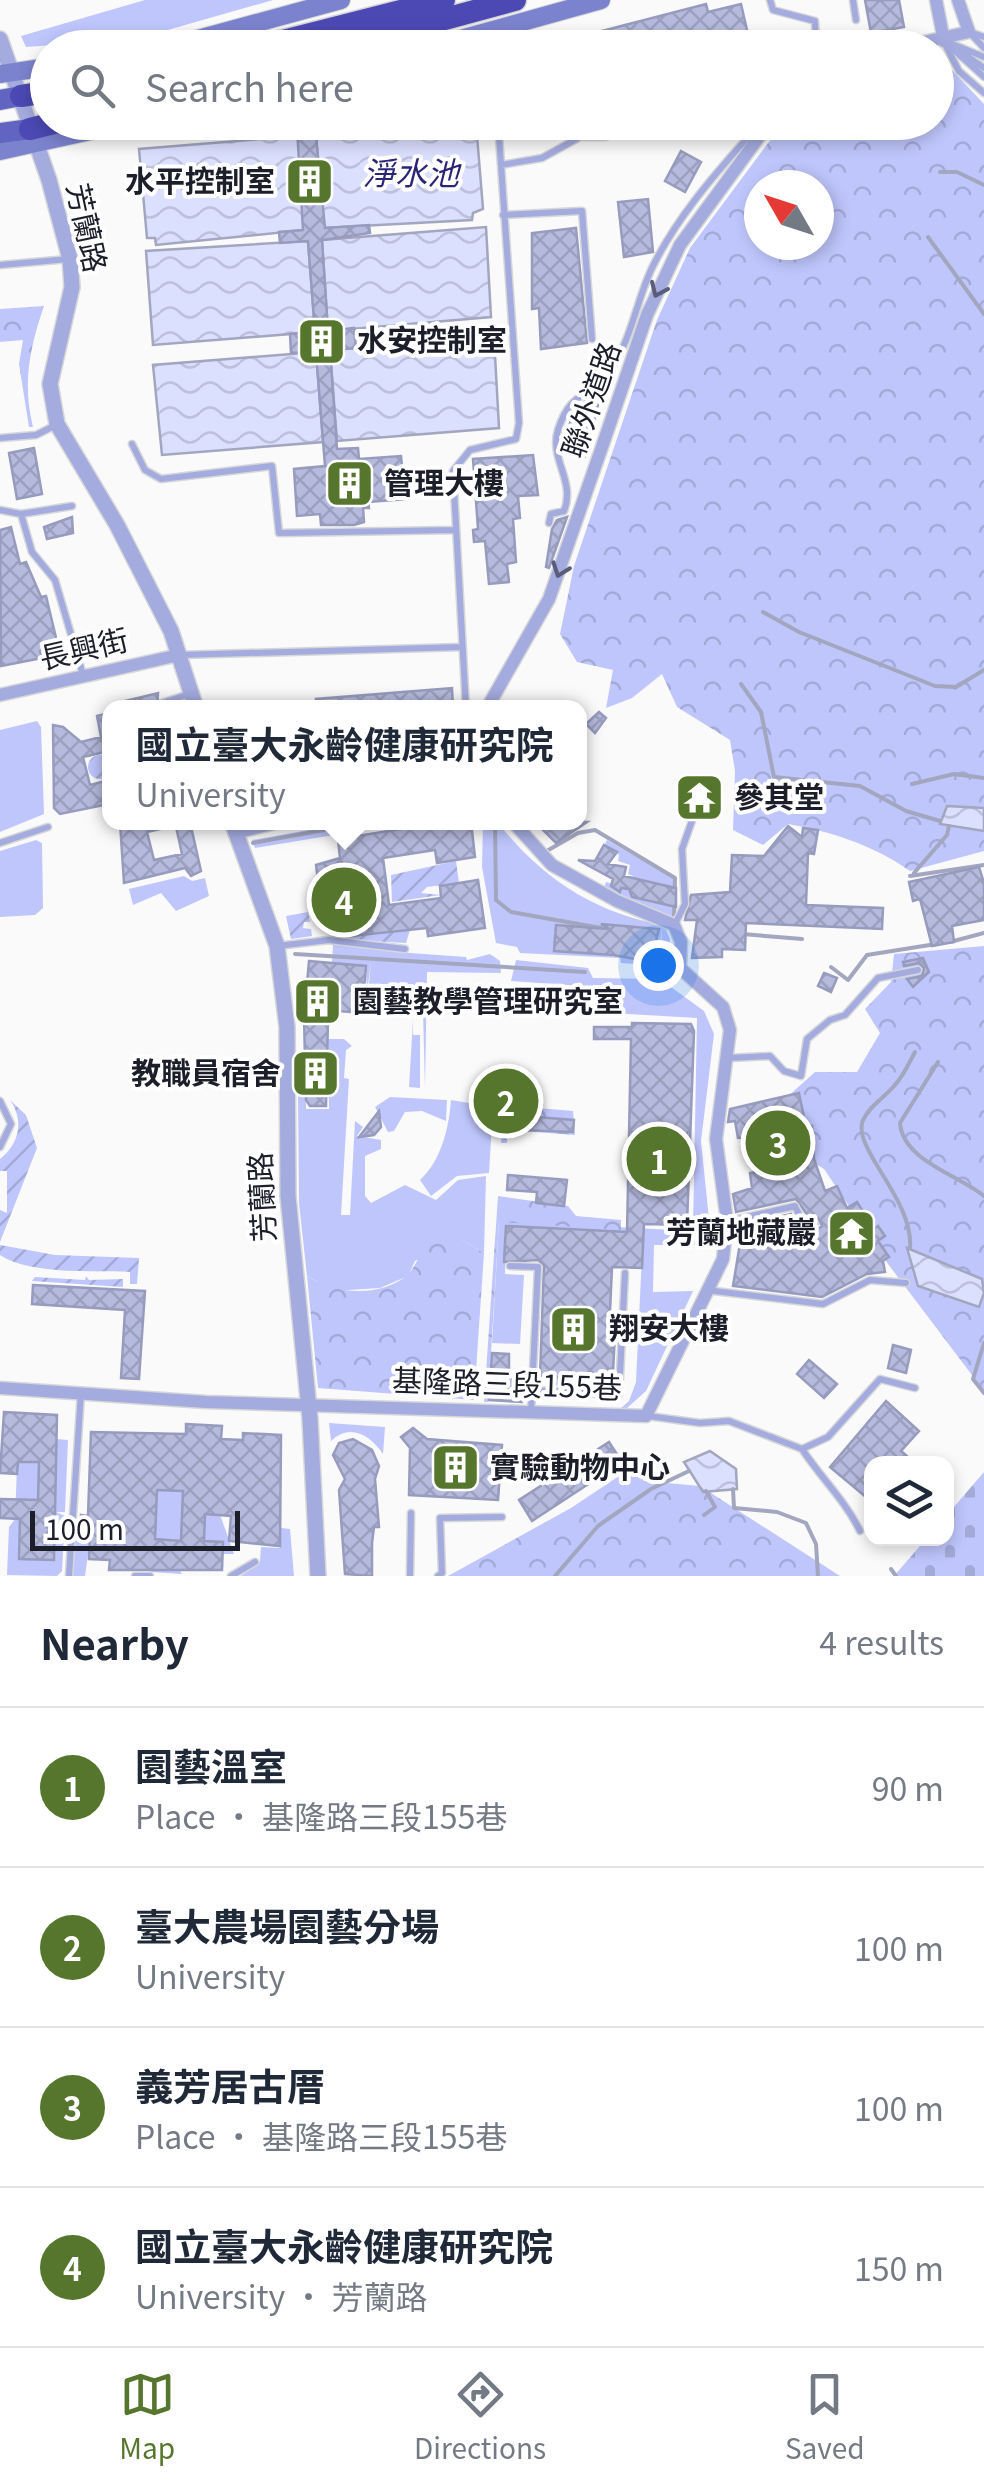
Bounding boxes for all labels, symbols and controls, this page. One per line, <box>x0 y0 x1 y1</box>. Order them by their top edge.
search box <box>30 30 954 140</box>
icon: search <box>65 58 120 113</box>
text: Search here <box>145 58 354 113</box>
water label: 淨水池 <box>363 148 462 194</box>
building icon: 水平控制室 <box>284 156 336 208</box>
place label: 水平控制室 <box>125 157 275 201</box>
north arrow <box>744 170 834 260</box>
street label: 芳蘭路 <box>58 179 120 276</box>
one-way arrow <box>650 280 670 298</box>
building icon: 水安控制室 <box>296 315 348 367</box>
place label: 水安控制室 <box>357 316 507 360</box>
street label: 聯外道路 <box>549 335 629 463</box>
building icon: 管理大樓 <box>323 458 375 510</box>
place label: 管理大樓 <box>384 459 504 503</box>
one-way arrow <box>551 560 572 577</box>
street label: 長興街 <box>35 616 132 679</box>
popup <box>102 700 587 830</box>
text: 國立臺大永齡健康研究院 <box>135 715 554 770</box>
text: University <box>135 770 286 816</box>
temple icon: 參其堂 <box>673 772 725 824</box>
place label: 參其堂 <box>734 773 824 817</box>
pin: 4 <box>312 862 376 938</box>
your location <box>633 940 684 991</box>
building icon: 園藝教學管理研究室 <box>292 976 344 1028</box>
place label: 園藝教學管理研究室 <box>353 977 623 1021</box>
building icon: 教職員宿舍 <box>290 1048 342 1100</box>
place label: 教職員宿舍 <box>131 1049 281 1093</box>
pin: 2 <box>474 1064 538 1138</box>
pin: 3 <box>746 1106 810 1180</box>
pin: 1 <box>626 1122 692 1196</box>
street label: 芳蘭路 <box>236 1151 284 1243</box>
temple icon: 芳蘭地藏巖 <box>825 1207 877 1259</box>
place label: 芳蘭地藏巖 <box>666 1208 816 1252</box>
building icon: 翔安大樓 <box>548 1303 600 1355</box>
place label: 翔安大樓 <box>609 1304 729 1348</box>
street label: 基隆路三段155巷 <box>391 1356 623 1408</box>
building icon: 實驗動物中心 <box>429 1442 481 1494</box>
place label: 實驗動物中心 <box>490 1443 670 1487</box>
map controls <box>864 1456 954 1546</box>
button: layers <box>864 1456 954 1546</box>
scale bar <box>30 1506 240 1550</box>
text: 100 m <box>45 1508 124 1548</box>
text: Nearby <box>40 1611 189 1672</box>
text: 4 results <box>819 1618 944 1664</box>
text: 園藝溫室 <box>135 1737 287 1792</box>
text: 1 <box>63 1764 82 1810</box>
text: 90 m <box>872 1764 944 1810</box>
text: Place · 基隆路三段155巷 <box>135 1792 507 1838</box>
text: 臺大農場園藝分場 <box>135 1897 439 1952</box>
text: 2 <box>63 1924 82 1970</box>
text: 100 m <box>854 1924 944 1970</box>
text: University <box>135 1952 285 1998</box>
text: 義芳居古厝 <box>135 2057 325 2112</box>
text: 3 <box>63 2084 82 2130</box>
text: 100 m <box>854 2084 944 2130</box>
text: Place · 基隆路三段155巷 <box>135 2112 507 2158</box>
text: 國立臺大永齡健康研究院 <box>135 2217 553 2272</box>
text: 4 <box>63 2244 82 2290</box>
text: 150 m <box>854 2244 944 2290</box>
text: University · 芳蘭路 <box>135 2272 428 2318</box>
tab: Map <box>119 2367 175 2467</box>
tab: Directions <box>414 2367 546 2467</box>
tab: Saved <box>785 2367 865 2467</box>

